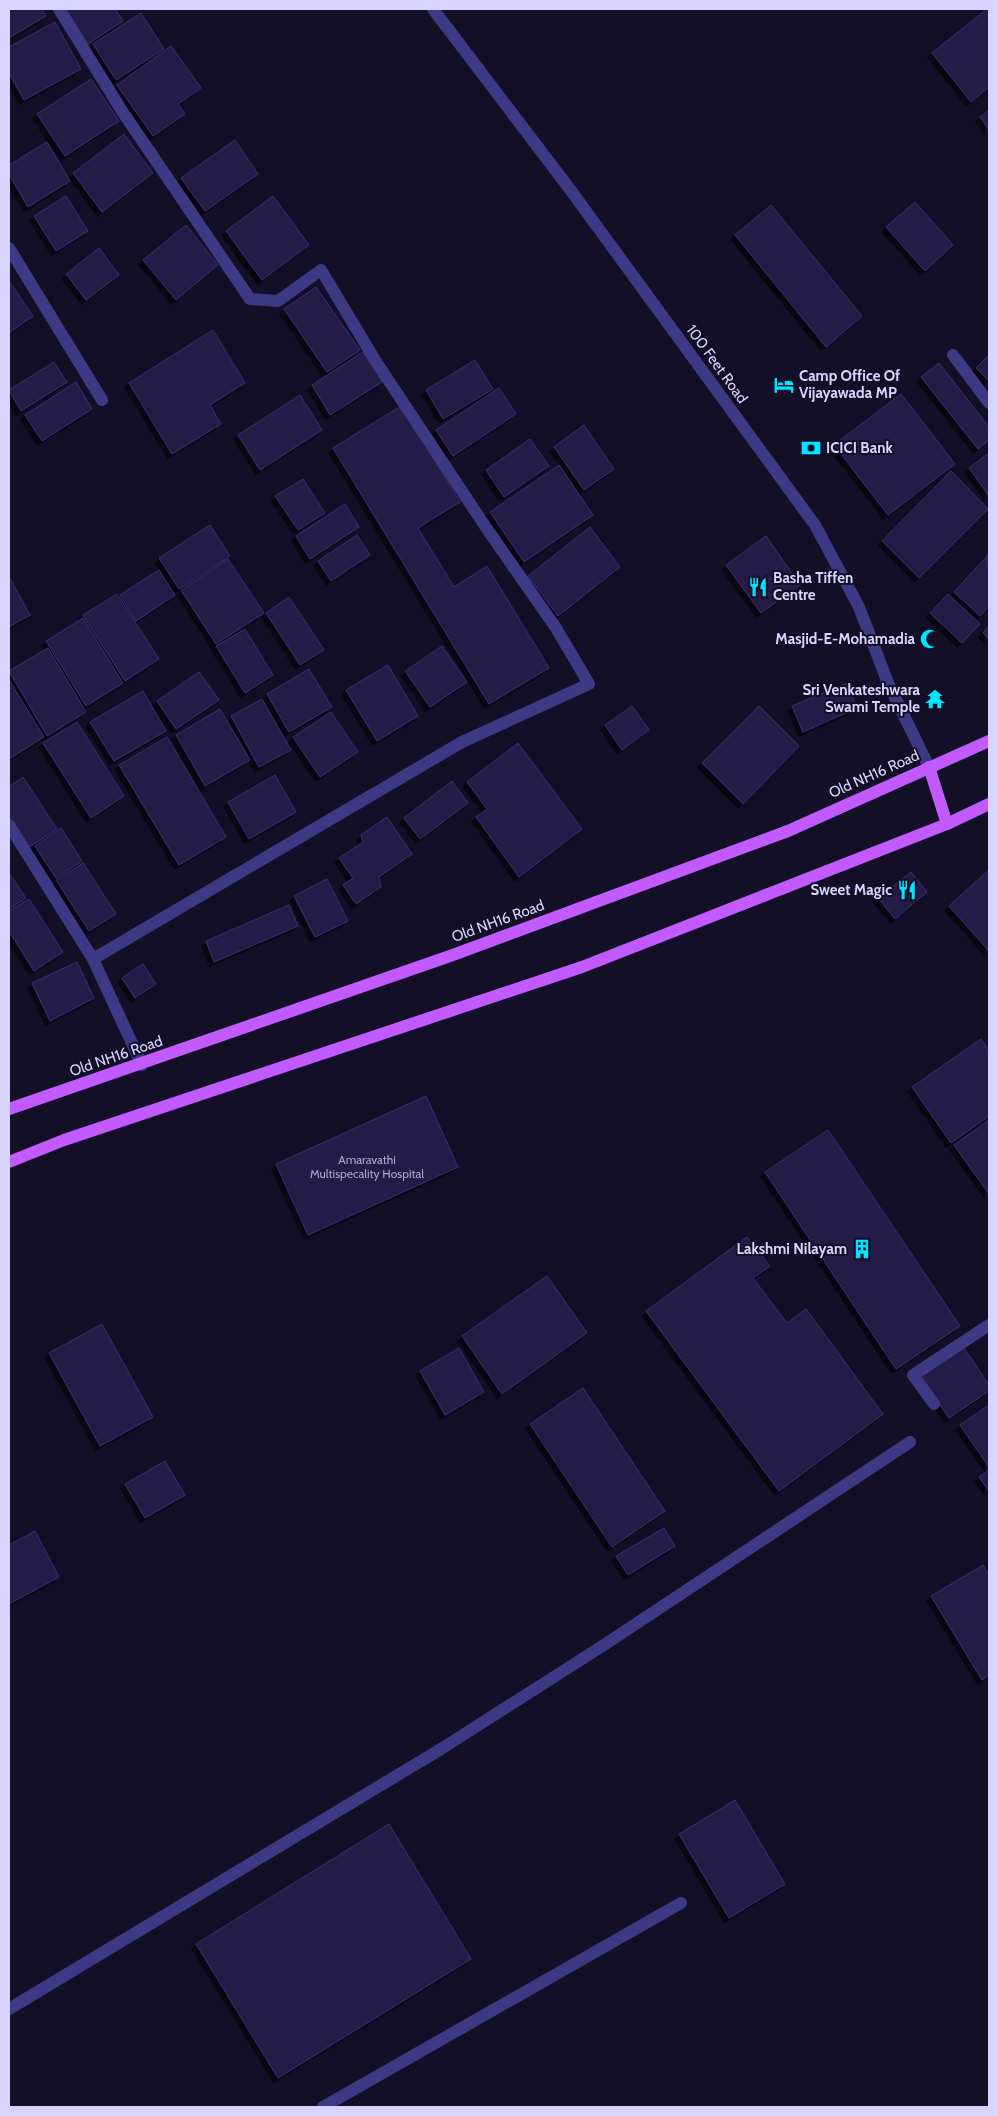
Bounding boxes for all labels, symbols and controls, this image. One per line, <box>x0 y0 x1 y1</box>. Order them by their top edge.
street label: 100 Feet Road <box>682 321 752 407</box>
place label: Camp Office Of Vijayawada MP <box>799 367 900 402</box>
hotel icon: Camp Office Of Vijayawada MP <box>773 374 795 396</box>
bank icon: ICICI Bank <box>800 437 822 459</box>
place label: ICICI Bank <box>826 439 893 457</box>
place label: Basha Tiffen Centre <box>773 569 853 604</box>
restaurant icon: Basha Tiffen Centre <box>747 576 769 598</box>
mosque icon: Masjid-E-Mohamadia <box>919 628 941 650</box>
place label: Masjid-E-Mohamadia <box>775 630 916 648</box>
place label: Sri Venkateshwara Swami Temple <box>802 681 921 716</box>
temple icon: Sri Venkateshwara Swami Temple <box>924 688 946 710</box>
street label: Old NH16 Road <box>826 746 922 802</box>
restaurant icon: Sweet Magic <box>896 879 918 901</box>
place label: Sweet Magic <box>810 881 892 899</box>
street label: Old NH16 Road <box>449 896 547 946</box>
street label: Old NH16 Road <box>67 1032 165 1080</box>
house number: Amaravathi Multispecality Hospital <box>310 1152 424 1181</box>
building icon: Lakshmi Nilayam <box>851 1238 873 1260</box>
place label: Lakshmi Nilayam <box>736 1240 847 1258</box>

